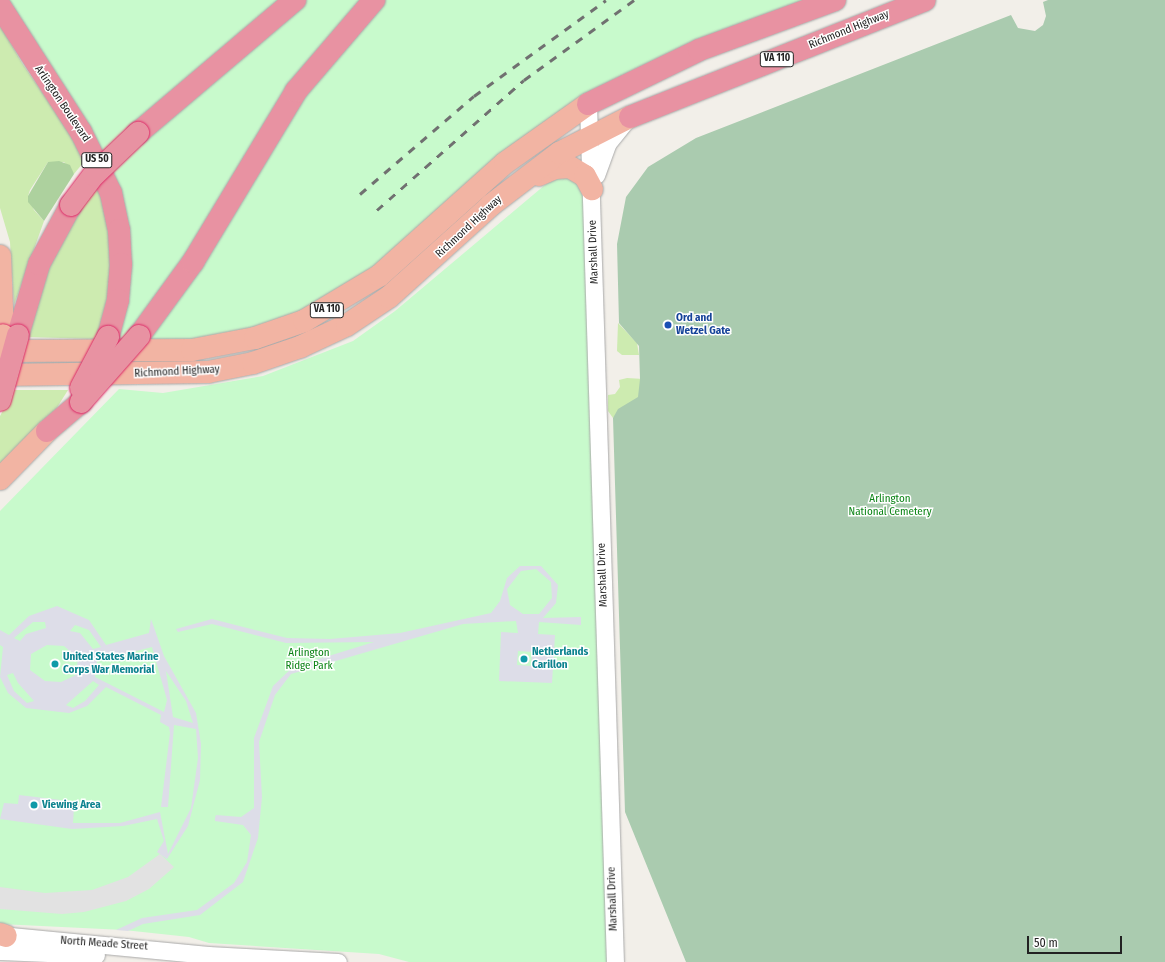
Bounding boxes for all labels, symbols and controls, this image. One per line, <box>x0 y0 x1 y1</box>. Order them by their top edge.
street label: Richmond Highway <box>807 8 891 52</box>
road number: VA 110 <box>759 51 795 67</box>
street label: Arlington Boulevard <box>32 63 92 145</box>
road number: US 50 <box>81 152 113 168</box>
street label: Richmond Highway <box>433 193 505 261</box>
street label: Marshall Drive <box>586 220 602 284</box>
road number: VA 110 <box>309 302 345 318</box>
place label: Ord and Wetzel Gate <box>676 312 730 338</box>
marker: Ord and Wetzel Gate <box>663 320 673 330</box>
street label: Richmond Highway <box>134 363 220 381</box>
park label: Arlington National Cemetery <box>848 493 932 519</box>
street label: Marshall Drive <box>595 543 611 607</box>
place label: Netherlands Carillon <box>532 646 588 672</box>
park label: Arlington Ridge Park <box>285 647 333 673</box>
place label: United States Marine Corps War Memorial <box>63 651 159 677</box>
marker: Netherlands Carillon <box>519 654 529 664</box>
marker: United States Marine Corps War Memorial <box>50 659 60 669</box>
place label: Viewing Area <box>42 798 101 812</box>
marker: Viewing Area <box>29 800 39 810</box>
street label: Marshall Drive <box>605 867 621 931</box>
scale bar <box>1029 928 1124 954</box>
street label: North Meade Street <box>60 934 148 954</box>
text: 50 m <box>1034 936 1058 950</box>

